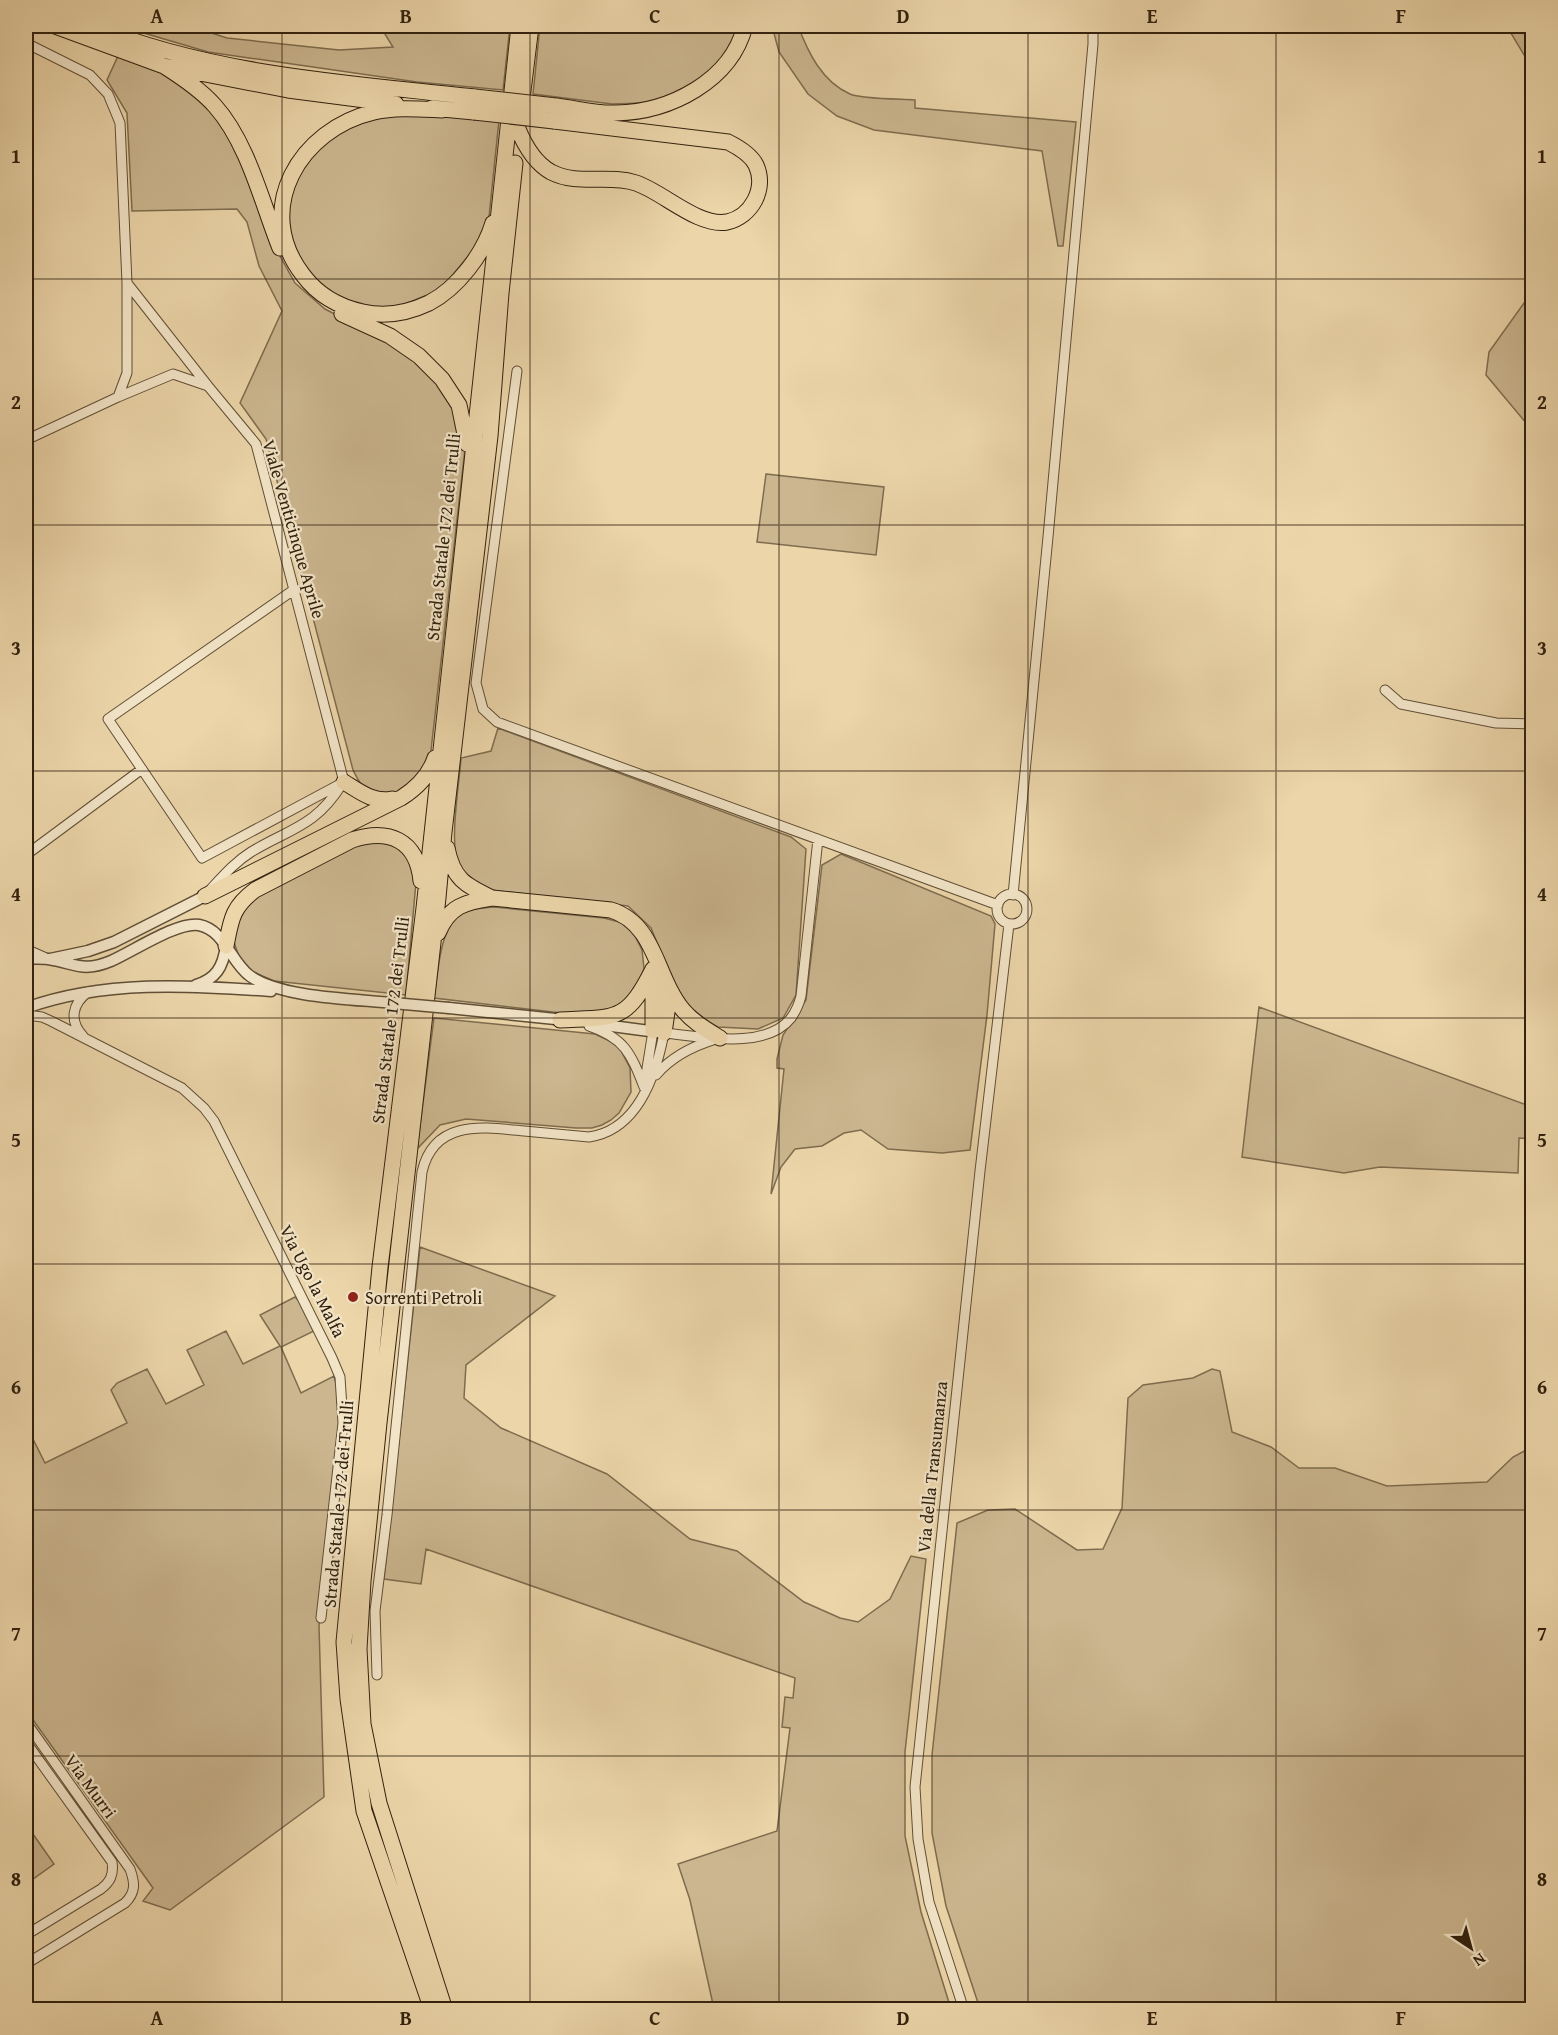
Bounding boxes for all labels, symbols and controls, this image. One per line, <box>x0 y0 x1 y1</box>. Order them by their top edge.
text: A <box>151 1 164 30</box>
text: B <box>400 1 412 30</box>
text: C <box>649 1 661 30</box>
text: D <box>896 1 910 30</box>
text: E <box>1147 1 1158 30</box>
text: F <box>1396 1 1406 30</box>
text: 1 <box>11 141 21 170</box>
text: 1 <box>1537 141 1547 170</box>
text: 2 <box>11 387 21 416</box>
text: 2 <box>1537 387 1547 416</box>
street label: Strada Statale 172 dei Trulli <box>419 432 467 642</box>
street label: Viale Venticinque Aprile <box>256 436 332 622</box>
text: 3 <box>11 633 21 662</box>
text: 3 <box>1537 633 1547 662</box>
text: 4 <box>11 879 21 908</box>
text: 4 <box>1537 879 1547 908</box>
street label: Strada Statale 172 dei Trulli <box>364 915 416 1125</box>
text: 5 <box>11 1125 21 1154</box>
text: 5 <box>1537 1125 1547 1154</box>
street label: Via Ugo la Malfa <box>273 1220 353 1343</box>
place label: Sorrenti Petroli <box>365 1284 482 1311</box>
marker: Sorrenti Petroli <box>346 1290 360 1304</box>
text: 6 <box>11 1372 21 1401</box>
text: 6 <box>1537 1372 1547 1401</box>
street label: Via della Transumanza <box>910 1379 954 1554</box>
street label: Strada Statale 172 dei Trulli <box>315 1399 361 1609</box>
text: 7 <box>11 1618 21 1647</box>
text: 7 <box>1537 1618 1547 1647</box>
street label: Via Murri <box>58 1748 124 1824</box>
text: 8 <box>11 1864 21 1893</box>
text: 8 <box>1537 1864 1547 1893</box>
north arrow <box>1441 1918 1501 1978</box>
text: N <box>1468 1947 1491 1973</box>
text: A <box>151 2003 164 2032</box>
text: B <box>400 2003 412 2032</box>
text: C <box>649 2003 661 2032</box>
text: D <box>896 2003 910 2032</box>
text: E <box>1147 2003 1158 2032</box>
text: F <box>1396 2003 1406 2032</box>

